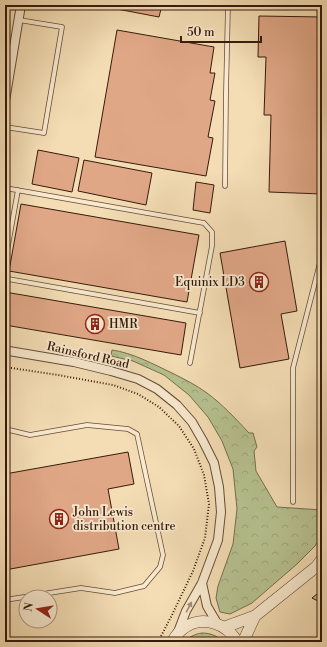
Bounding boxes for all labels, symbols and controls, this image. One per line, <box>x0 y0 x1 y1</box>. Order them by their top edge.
scale bar <box>181 18 261 44</box>
text: 50 m <box>187 25 215 40</box>
building icon: Equinix LD3 <box>248 271 270 293</box>
place label: Equinix LD3 <box>175 275 245 290</box>
building icon: HMR <box>84 313 106 335</box>
place label: HMR <box>109 317 138 332</box>
street label: Rainsford Road <box>45 339 131 372</box>
place label: John Lewis distribution centre <box>72 505 176 534</box>
building icon: John Lewis distribution centre <box>48 508 70 530</box>
north arrow <box>18 589 58 629</box>
text: N <box>21 601 37 613</box>
one-way arrow <box>185 602 192 613</box>

